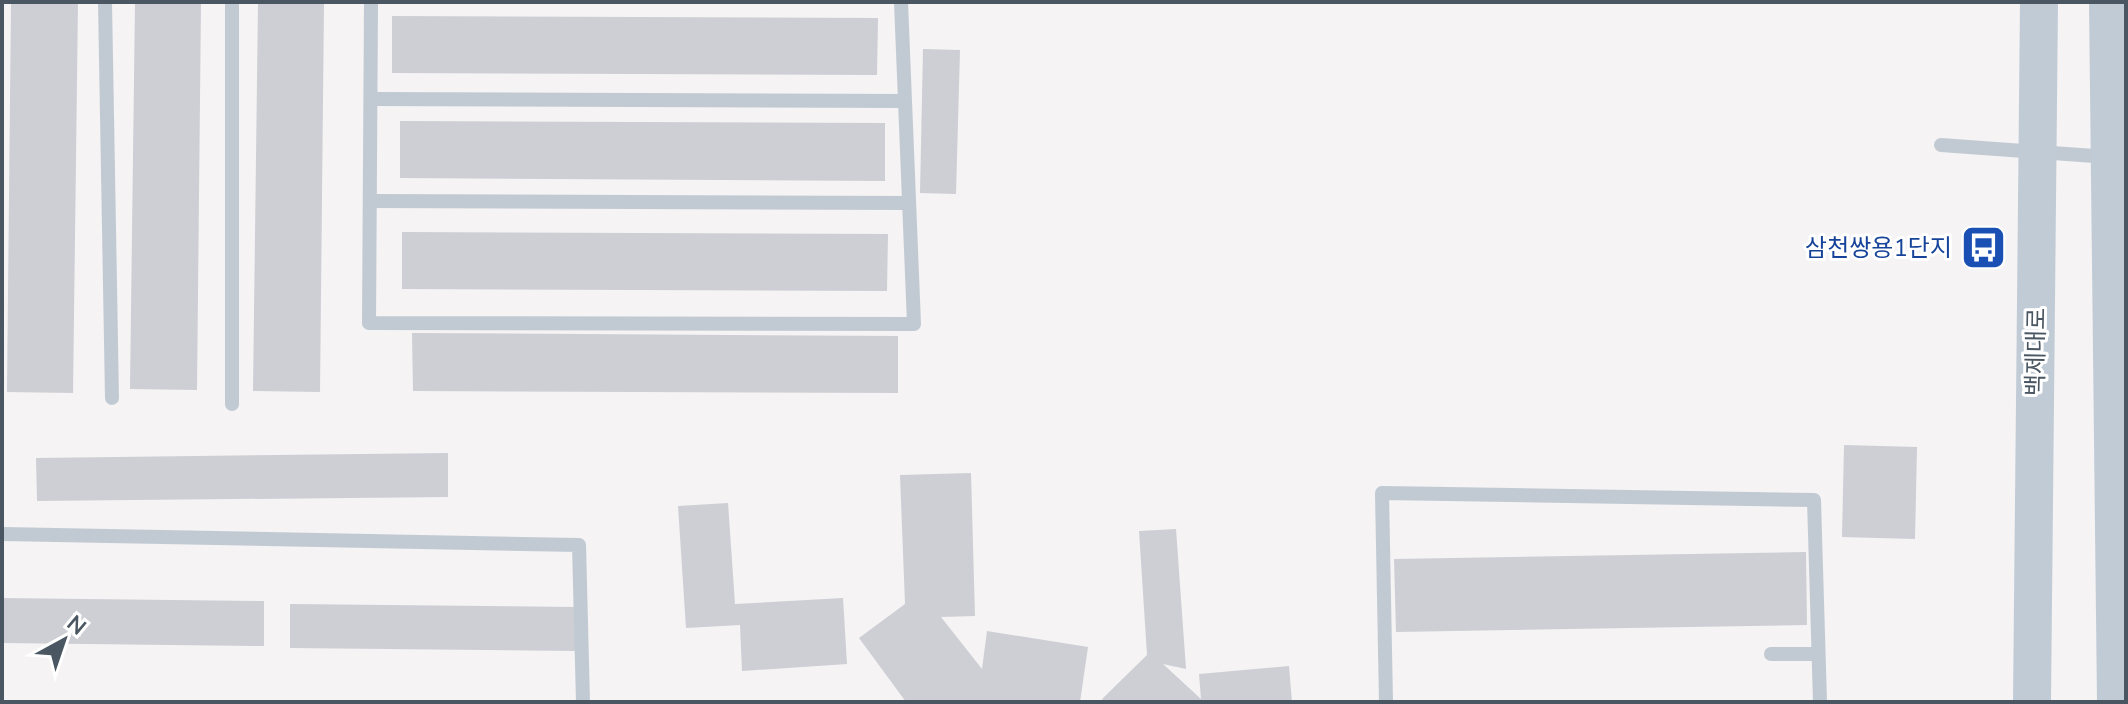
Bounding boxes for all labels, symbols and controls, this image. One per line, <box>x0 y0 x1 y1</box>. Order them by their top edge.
bus stop icon: 삼천쌍용1단지 <box>1959 224 2007 272</box>
place label: 삼천쌍용1단지 <box>1805 232 1952 264</box>
street label: 백제대로 <box>2019 308 2053 396</box>
north arrow <box>24 600 104 680</box>
text: N <box>60 609 92 642</box>

